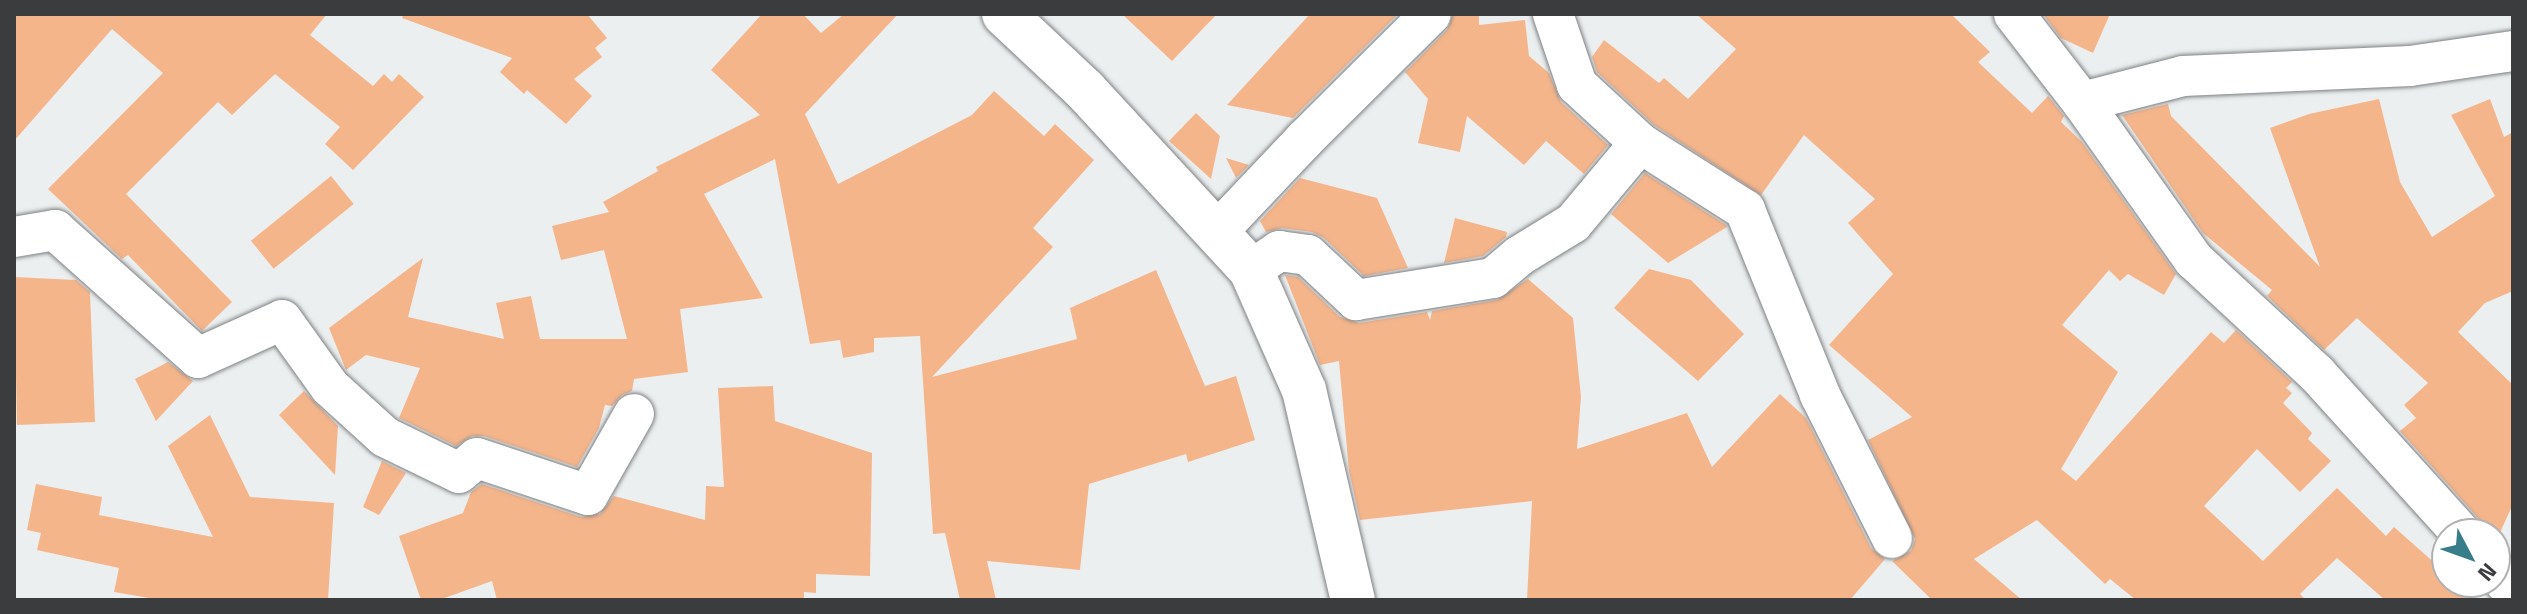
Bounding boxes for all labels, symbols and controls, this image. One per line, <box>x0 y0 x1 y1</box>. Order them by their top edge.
north arrow <box>2431 518 2511 598</box>
text: N <box>2470 556 2505 589</box>

